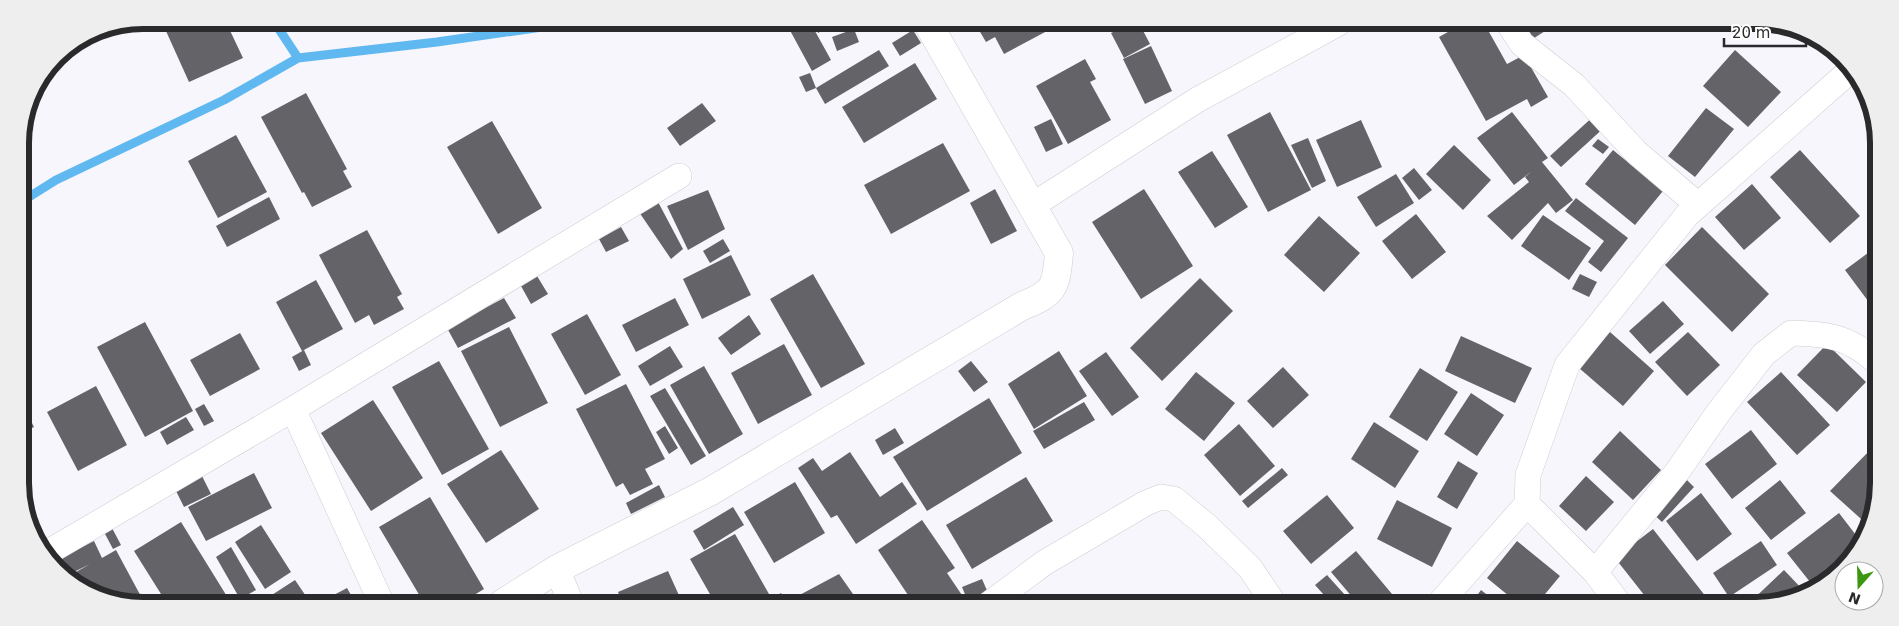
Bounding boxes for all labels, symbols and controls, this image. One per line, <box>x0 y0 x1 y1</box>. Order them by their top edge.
scale bar <box>1724 15 1806 47</box>
text: 20 m <box>1732 24 1770 42</box>
north arrow <box>1834 561 1884 611</box>
text: N <box>1846 589 1863 608</box>

